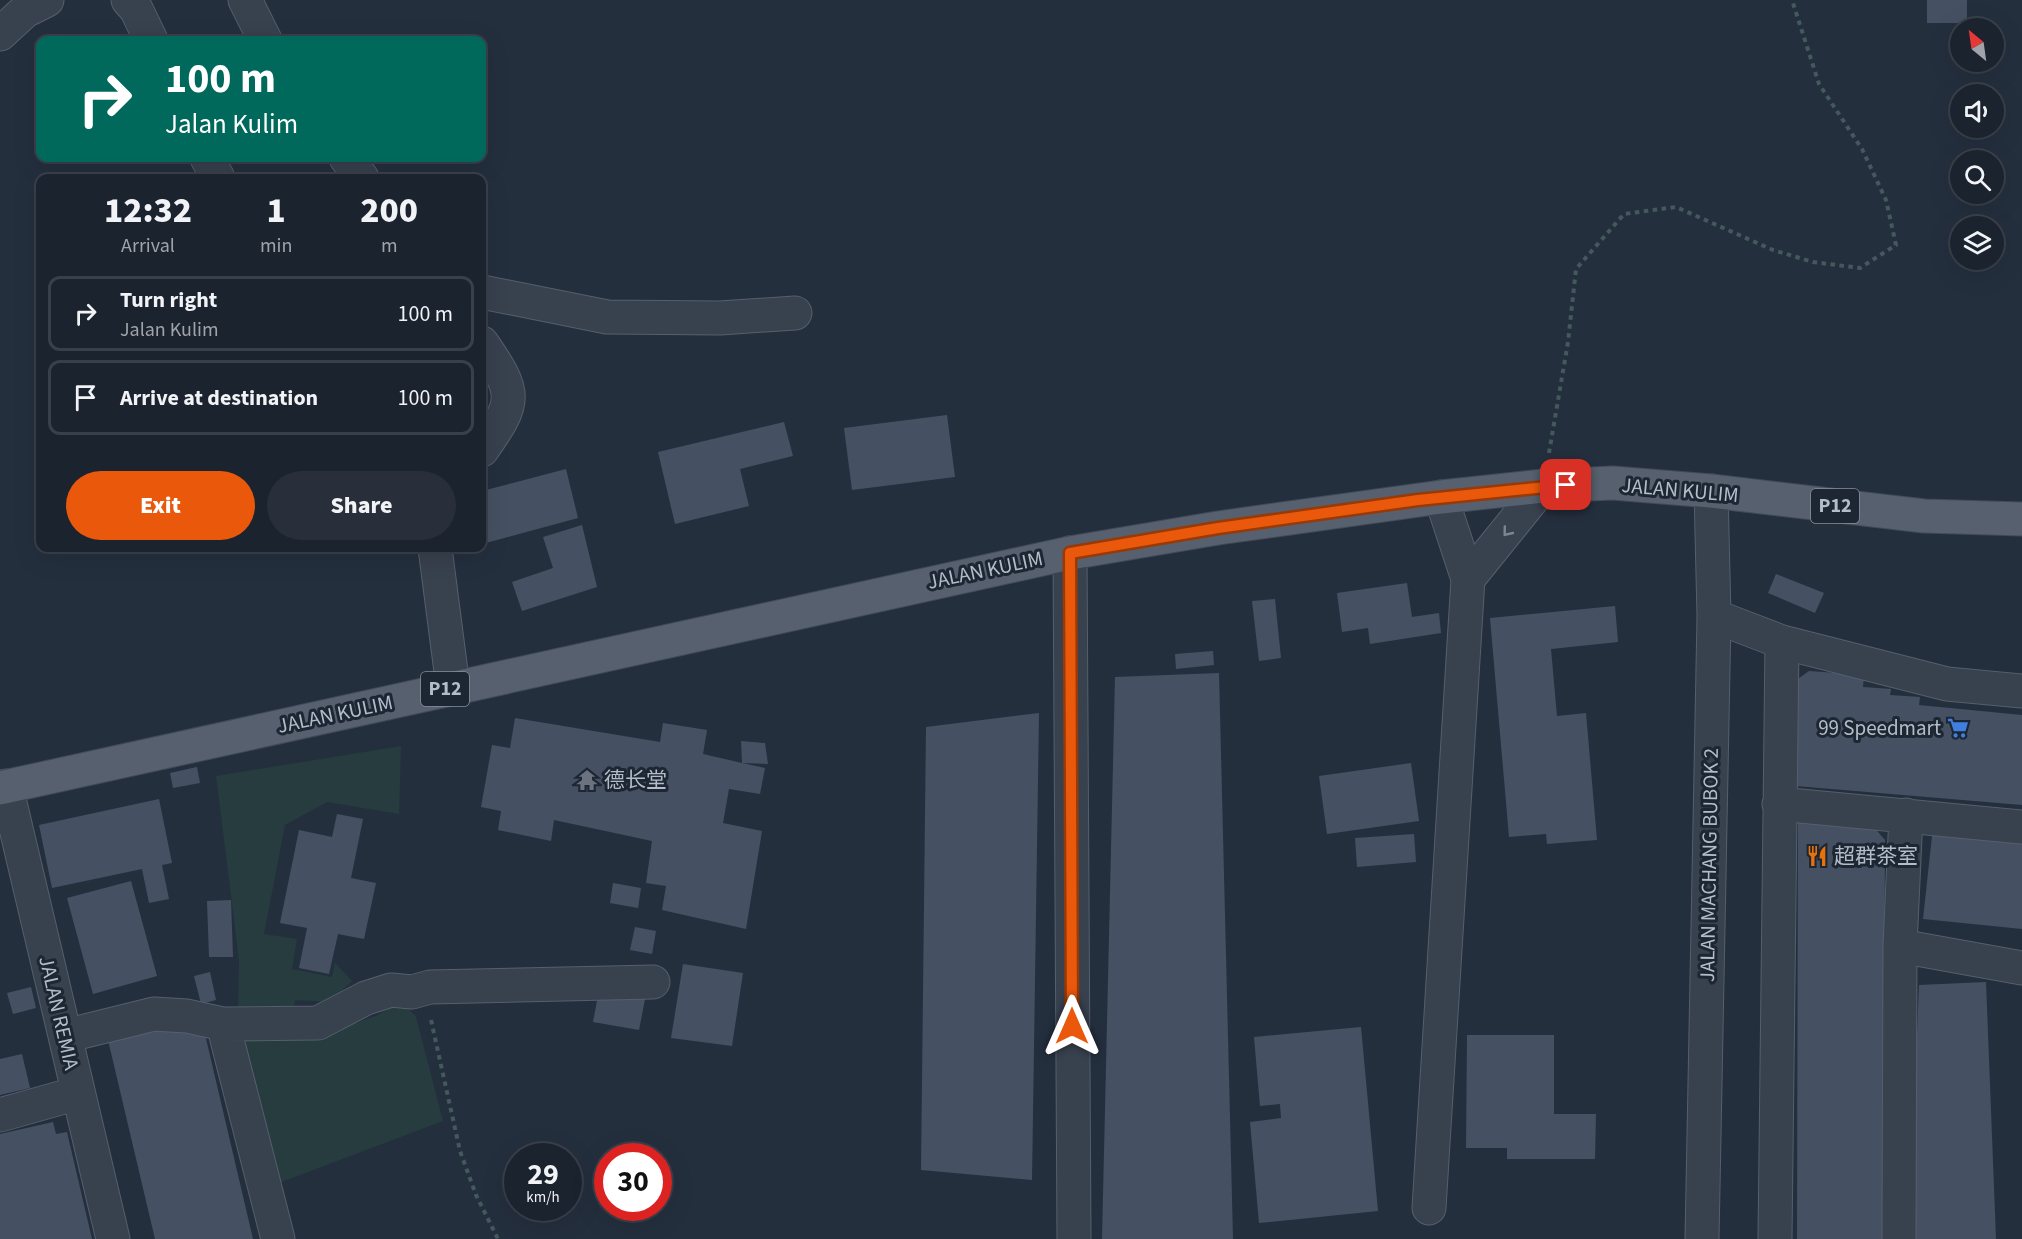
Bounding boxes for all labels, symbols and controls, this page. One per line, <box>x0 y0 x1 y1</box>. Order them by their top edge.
north arrow <box>1950 18 2004 72</box>
map controls <box>1950 18 2004 270</box>
text: 100 m <box>165 49 276 109</box>
icon: right <box>66 60 144 138</box>
button: sound <box>1950 84 2004 138</box>
text: Jalan Kulim <box>165 105 298 144</box>
button: search <box>1950 150 2004 204</box>
text: 12:32 <box>104 185 192 236</box>
text: 1 <box>267 185 286 236</box>
text: 200 <box>360 185 418 236</box>
button: layers <box>1950 216 2004 270</box>
text: Arrival <box>121 232 175 260</box>
text: min <box>260 232 292 260</box>
text: m <box>381 232 397 260</box>
text: Turn right <box>120 284 217 316</box>
icon: right <box>69 297 102 330</box>
text: 100 m <box>398 298 453 330</box>
text: Jalan Kulim <box>120 316 219 344</box>
icon: arrive <box>69 381 102 414</box>
text: Arrive at destination <box>120 382 318 414</box>
text: 100 m <box>398 382 453 414</box>
pin <box>1540 459 1591 510</box>
icon: arrive <box>1549 468 1582 501</box>
street label: JALAN KULIM <box>1620 470 1740 510</box>
button: Exit <box>66 471 255 540</box>
button: Share <box>267 471 456 540</box>
road number: P12 <box>1811 489 1859 523</box>
one-way arrow <box>1503 525 1514 536</box>
street label: JALAN KULIM <box>924 543 1046 597</box>
road number: P12 <box>421 672 469 706</box>
street label: JALAN KULIM <box>274 687 396 741</box>
place label: 99 Speedmart <box>1818 713 1941 743</box>
supermarket icon: 99 Speedmart <box>1946 716 1970 740</box>
street label: JALAN MACHANG BUBOK 2 <box>1692 748 1726 982</box>
place label: 德长堂 <box>604 765 667 795</box>
temple icon: 德长堂 <box>575 768 599 792</box>
place label: 超群茶室 <box>1834 841 1918 871</box>
restaurant icon: 超群茶室 <box>1805 844 1829 868</box>
street label: JALAN REMIA <box>31 953 87 1074</box>
position arrow <box>1040 994 1104 1058</box>
speed limit sign: 30 <box>594 1143 672 1221</box>
text: 29 <box>527 1153 559 1196</box>
text: km/h <box>526 1187 560 1208</box>

